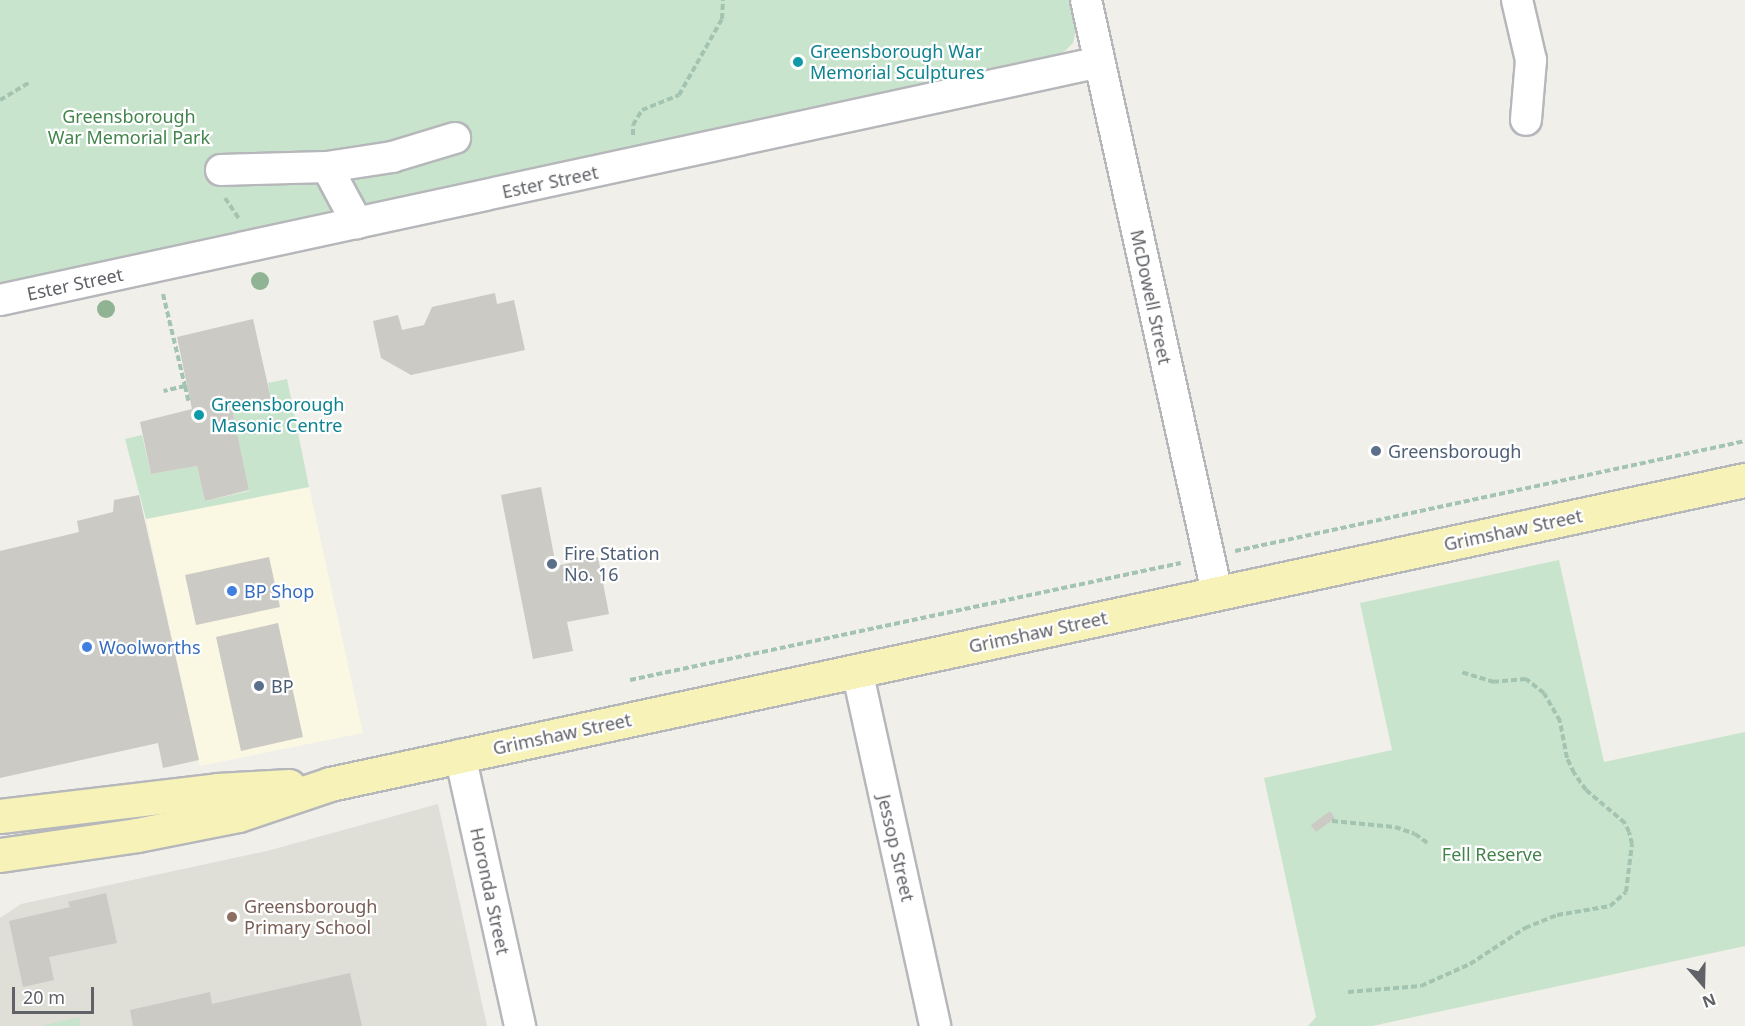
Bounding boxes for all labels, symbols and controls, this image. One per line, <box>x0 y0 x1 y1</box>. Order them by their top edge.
place label: Greensborough War Memorial Sculptures <box>810 41 985 84</box>
marker: Greensborough War Memorial Sculptures <box>791 55 805 69</box>
park label: Greensborough War Memorial Park <box>48 106 210 148</box>
street label: Ester Street <box>500 161 600 203</box>
street label: McDowell Street <box>1126 228 1176 366</box>
street label: Ester Street <box>25 263 125 305</box>
place label: Greensborough Masonic Centre <box>211 394 344 436</box>
marker: Greensborough Masonic Centre <box>192 408 206 422</box>
place label: Greensborough <box>1388 440 1521 462</box>
marker: Greensborough <box>1369 444 1383 458</box>
street label: Grimshaw Street <box>1442 505 1584 555</box>
place label: Fire Station No. 16 <box>564 543 660 586</box>
marker: Fire Station No. 16 <box>545 557 559 571</box>
place label: BP Shop <box>244 580 314 602</box>
marker: BP Shop <box>225 584 239 598</box>
street label: Grimshaw Street <box>967 607 1109 657</box>
place label: Woolworths <box>99 636 201 658</box>
marker: Woolworths <box>80 640 94 654</box>
place label: BP <box>271 675 294 697</box>
marker: BP <box>252 679 266 693</box>
street label: Grimshaw Street <box>491 709 633 759</box>
street label: Jessop Street <box>873 792 919 904</box>
street label: Horonda Street <box>466 825 514 957</box>
park label: Fell Reserve <box>1442 843 1542 865</box>
place label: Greensborough Primary School <box>244 896 377 938</box>
marker: Greensborough Primary School <box>225 910 239 924</box>
north arrow <box>1673 954 1733 1014</box>
scale bar <box>15 975 98 1013</box>
text: 20 m <box>23 985 65 1009</box>
text: N <box>1699 988 1719 1013</box>

